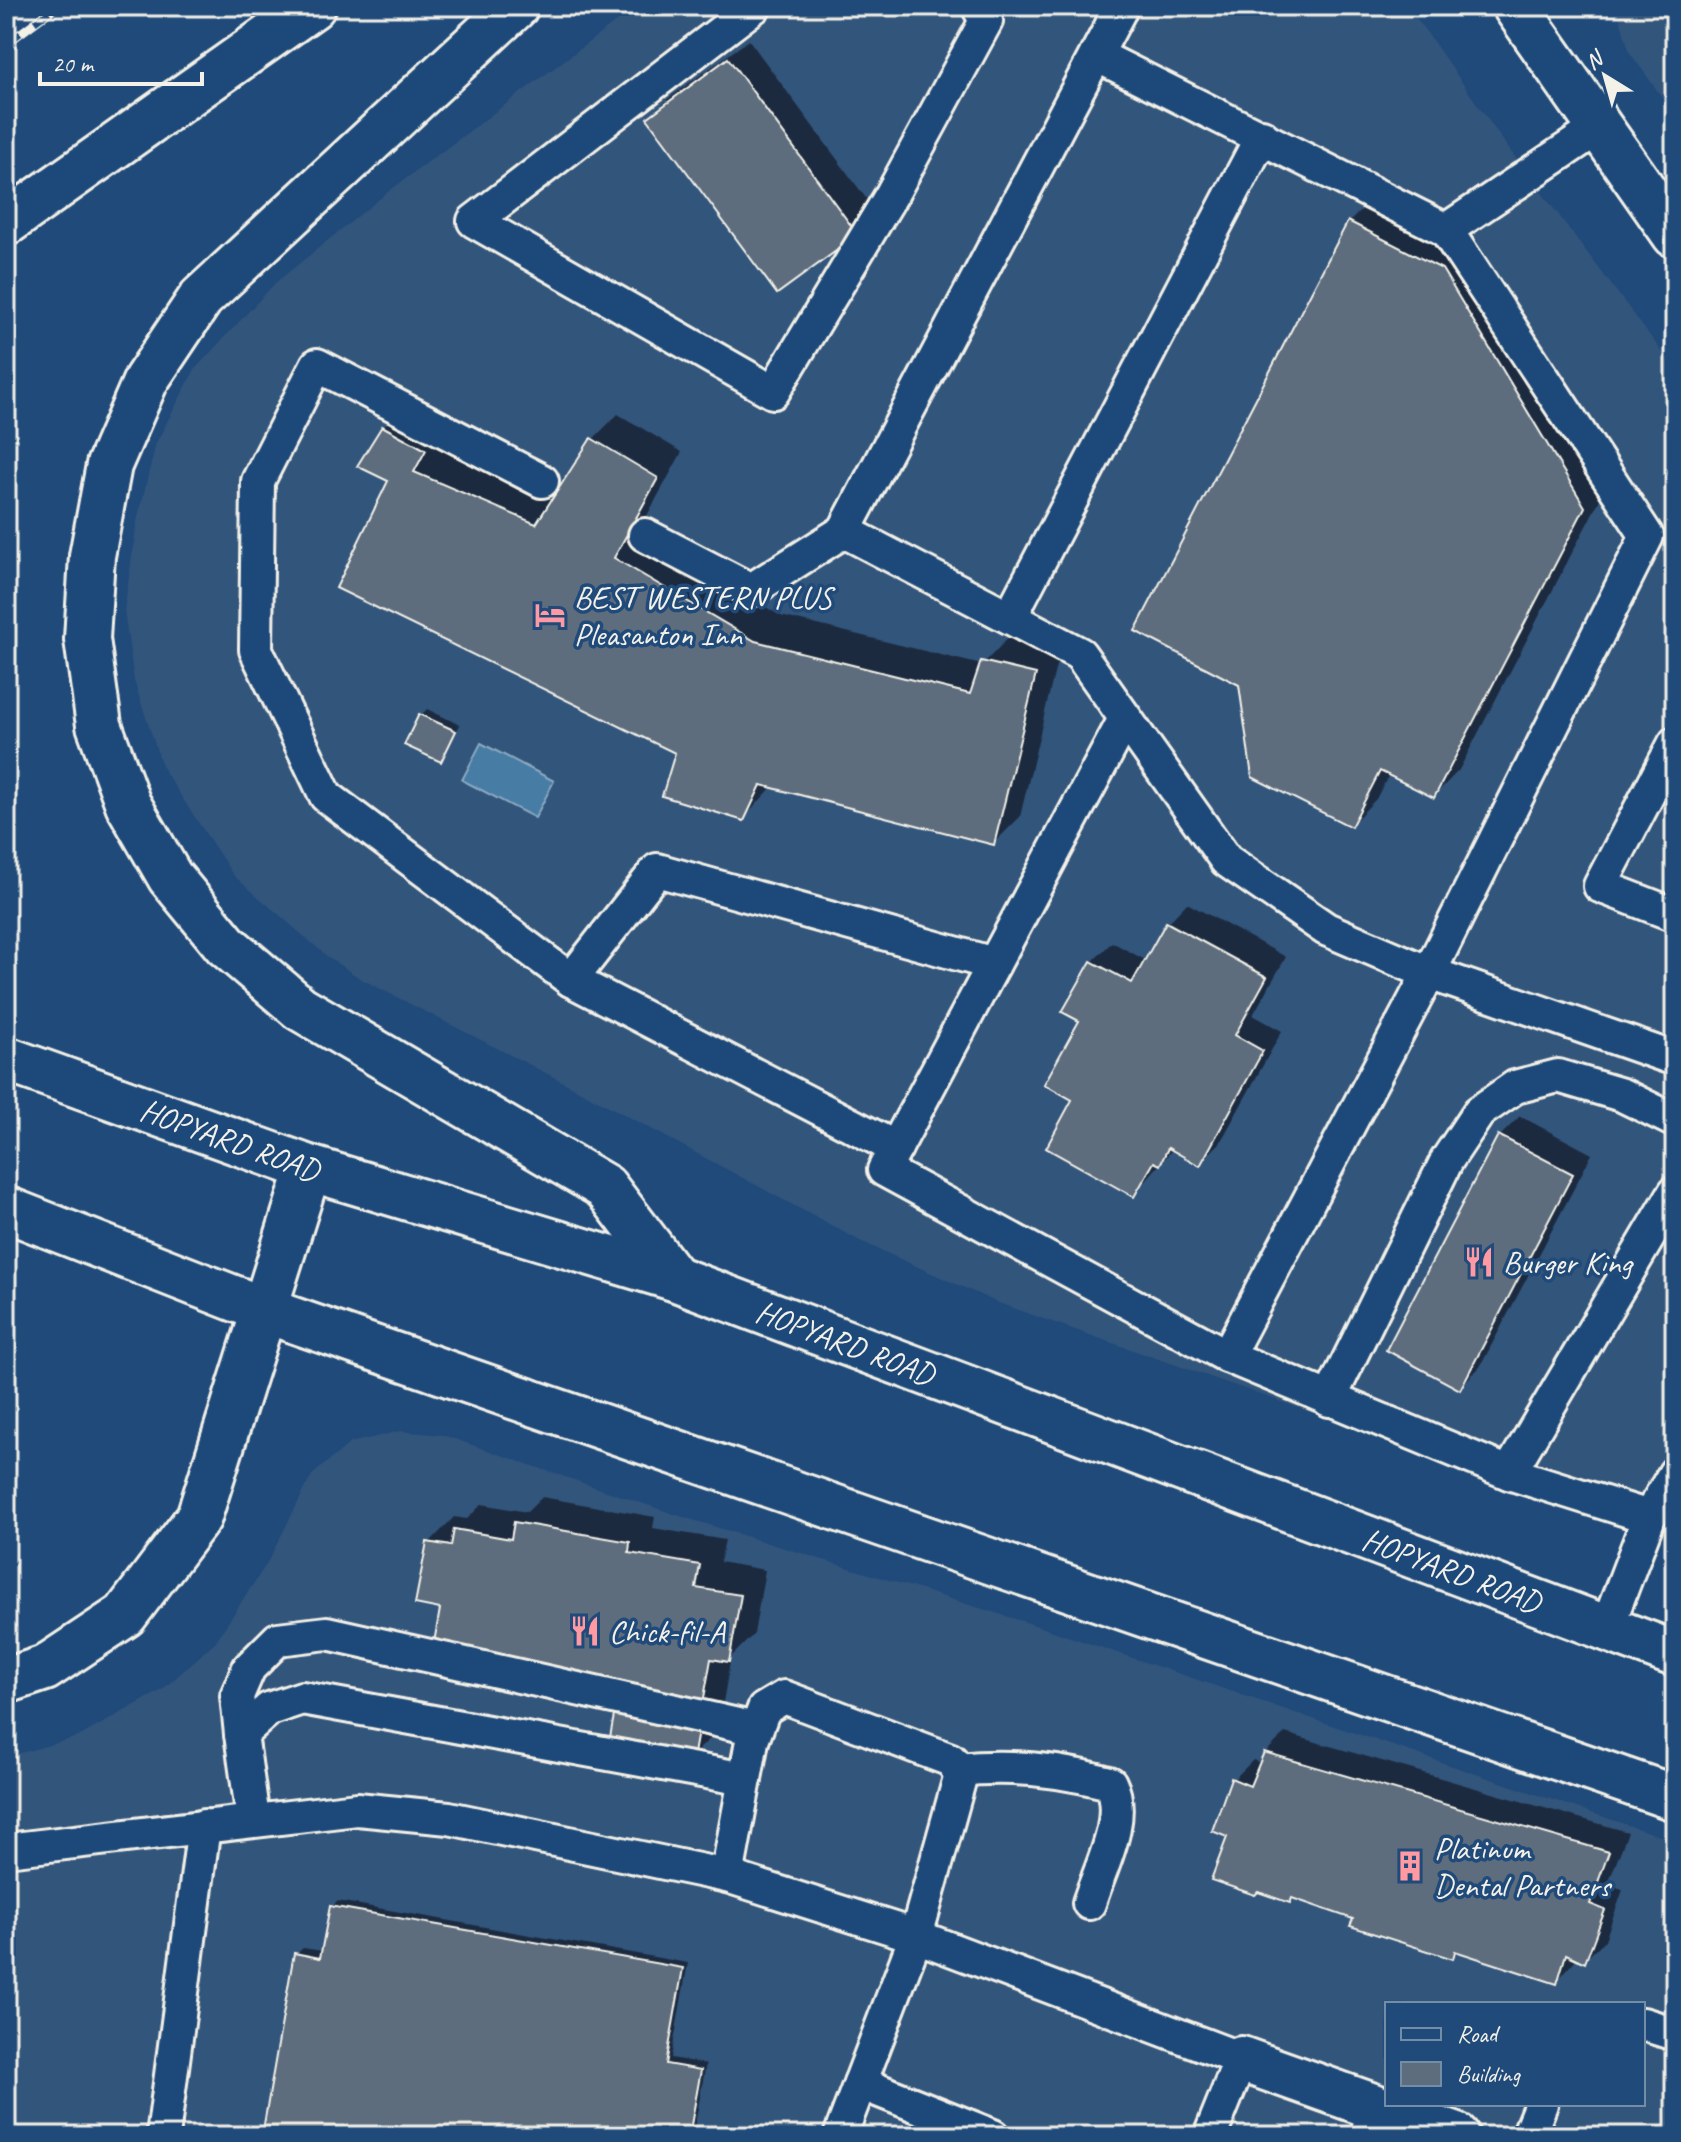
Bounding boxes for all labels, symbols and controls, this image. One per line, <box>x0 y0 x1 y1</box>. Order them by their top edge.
scale bar <box>40 36 202 86</box>
north arrow <box>1565 36 1645 116</box>
text: N <box>1580 44 1610 76</box>
text: 20 m <box>52 49 95 79</box>
place label: BEST WESTERN PLUS Pleasanton Inn <box>574 577 836 655</box>
hotel icon: BEST WESTERN PLUS Pleasanton Inn <box>533 598 567 632</box>
street label: HOPYARD ROAD <box>135 1089 326 1192</box>
place label: Burger King <box>1503 1242 1634 1283</box>
restaurant icon: Burger King <box>1462 1245 1496 1279</box>
street label: HOPYARD ROAD <box>750 1291 942 1396</box>
street label: HOPYARD ROAD <box>1357 1519 1549 1624</box>
place label: Chick-fil-A <box>609 1611 727 1652</box>
restaurant icon: Chick-fil-A <box>568 1614 602 1648</box>
place label: Platinum Dental Partners <box>1434 1828 1612 1906</box>
building icon: Platinum Dental Partners <box>1393 1849 1427 1883</box>
legend <box>1385 2002 1645 2106</box>
text: Road <box>1457 2019 1501 2049</box>
text: Building <box>1457 2059 1522 2089</box>

